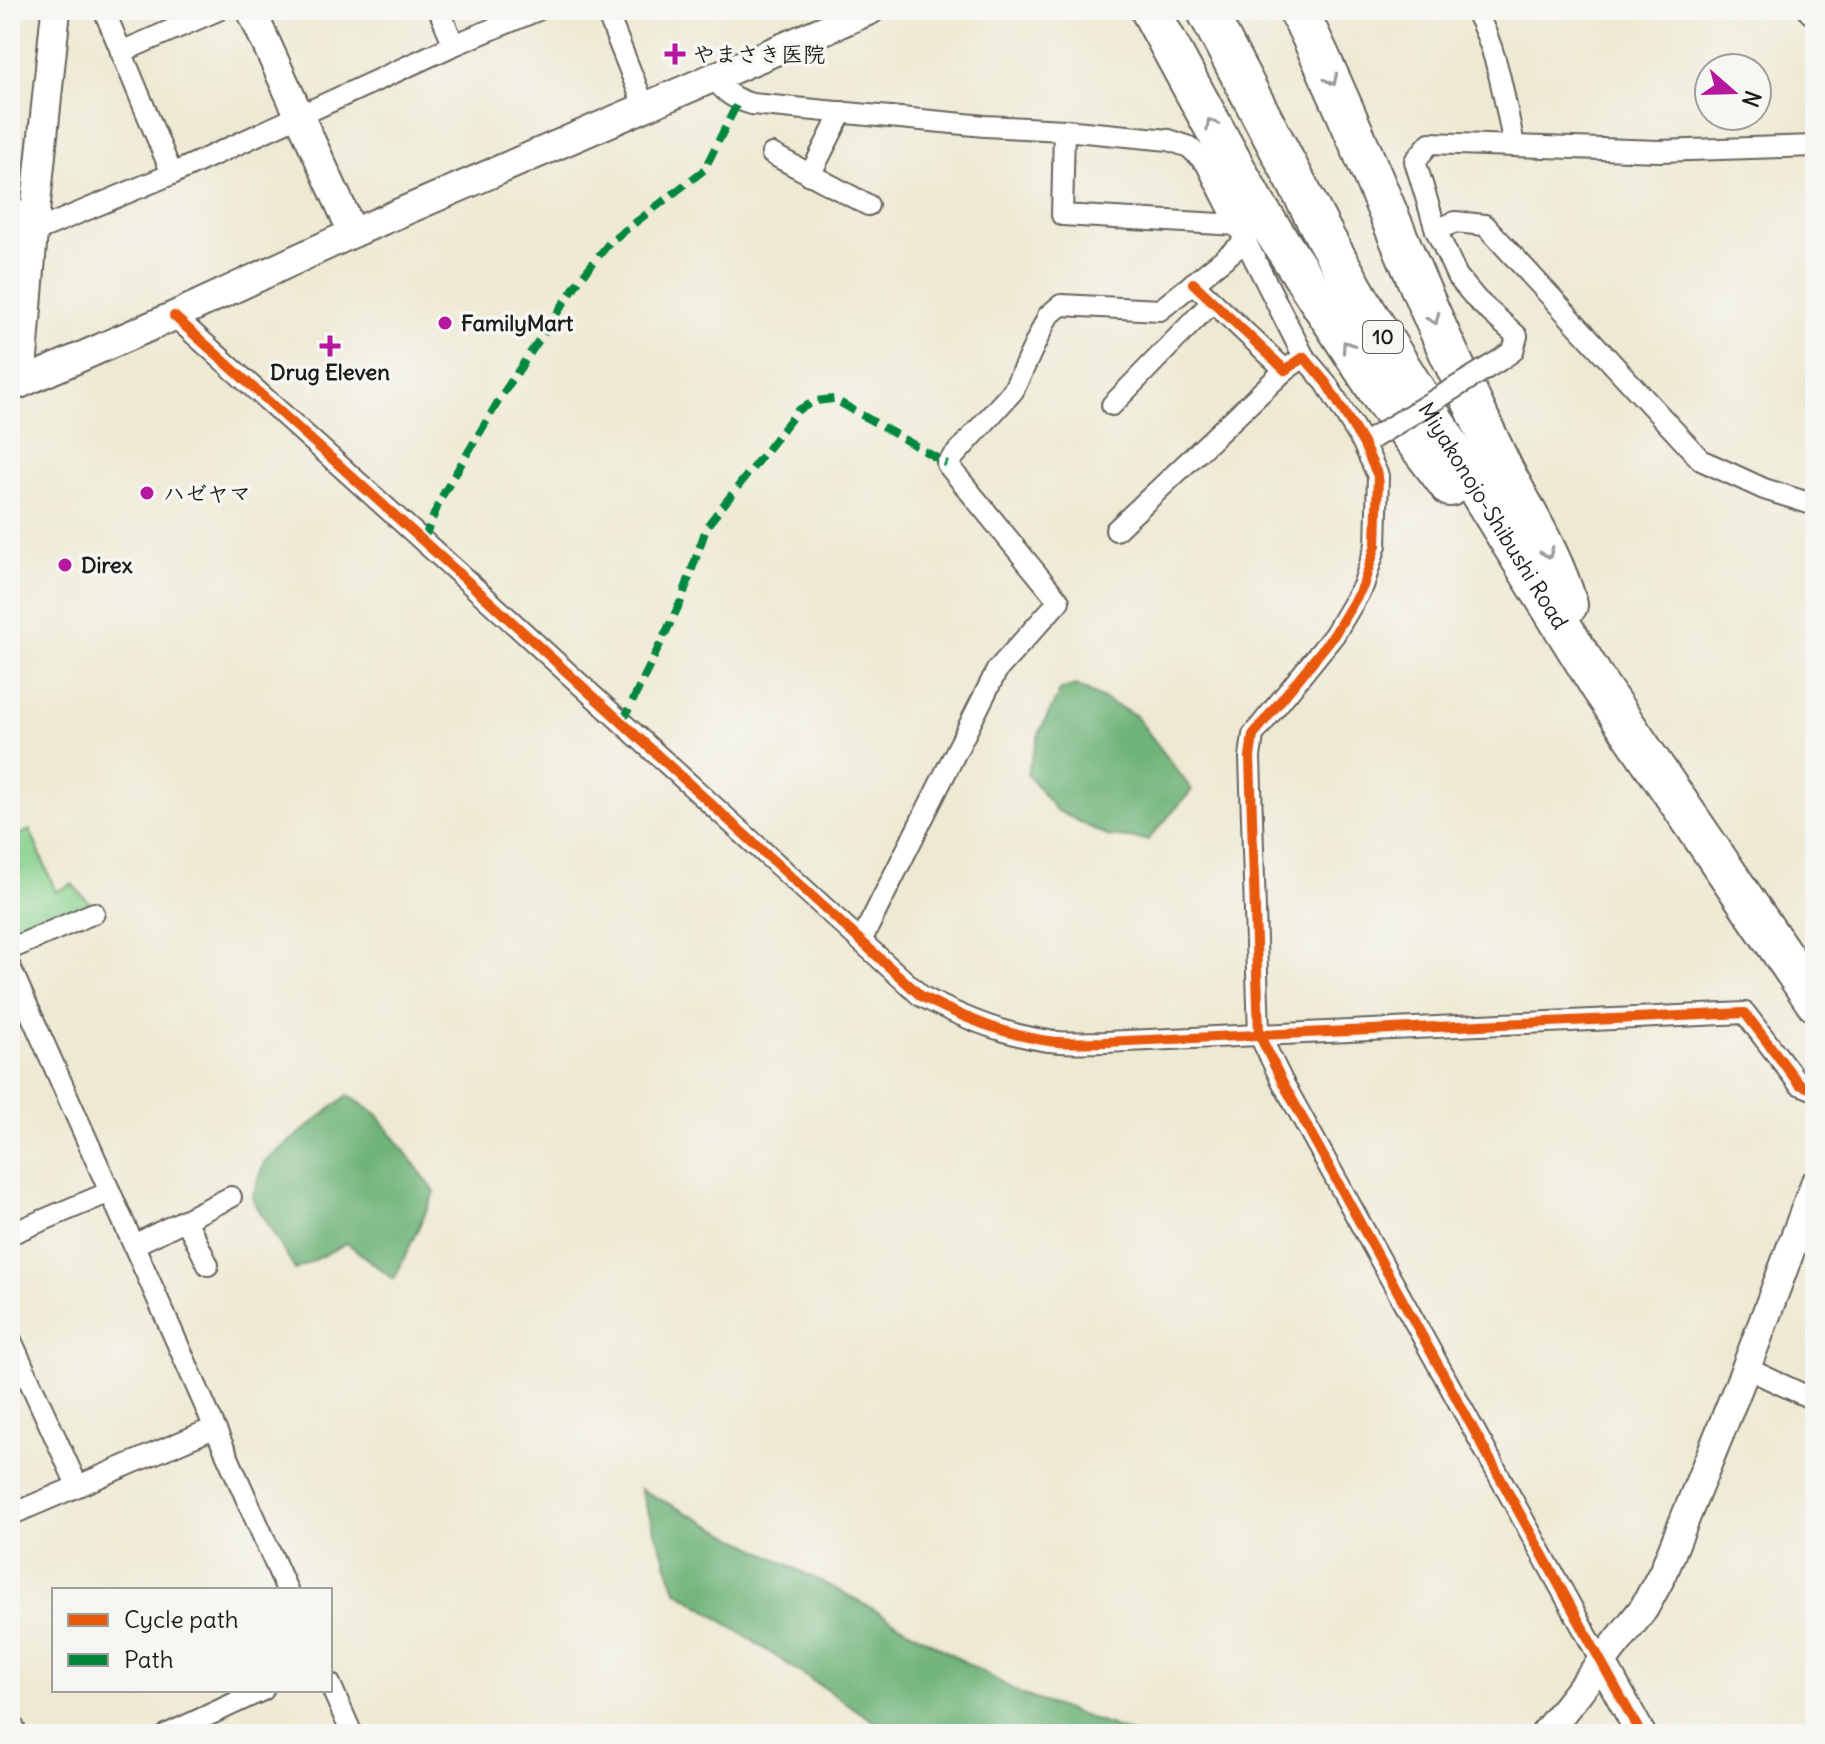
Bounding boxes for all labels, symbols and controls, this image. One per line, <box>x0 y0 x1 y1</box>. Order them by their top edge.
place label: やまさき医院 <box>693 40 825 68</box>
marker: やまさき医院 <box>664 43 686 65</box>
north arrow <box>1693 52 1773 132</box>
one-way arrow <box>1322 72 1338 87</box>
text: N <box>1736 87 1768 111</box>
one-way arrow <box>1205 118 1220 133</box>
place label: FamilyMart <box>461 309 574 337</box>
one-way arrow <box>1424 311 1440 326</box>
marker: FamilyMart <box>436 314 454 332</box>
road number: 10 <box>1363 321 1403 353</box>
marker: Drug Eleven <box>321 337 339 355</box>
one-way arrow <box>1342 340 1357 354</box>
place label: Drug Eleven <box>270 358 390 386</box>
street label: Miyakonojo-Shibushi Road <box>1413 397 1575 634</box>
place label: ハゼヤマ <box>163 479 251 507</box>
marker: ハゼヤマ <box>138 484 156 502</box>
one-way arrow <box>1538 545 1555 559</box>
place label: Direx <box>81 551 133 579</box>
marker: Direx <box>56 556 74 574</box>
legend <box>52 1588 332 1692</box>
text: Cycle path <box>124 1604 239 1634</box>
text: Path <box>124 1644 174 1674</box>

